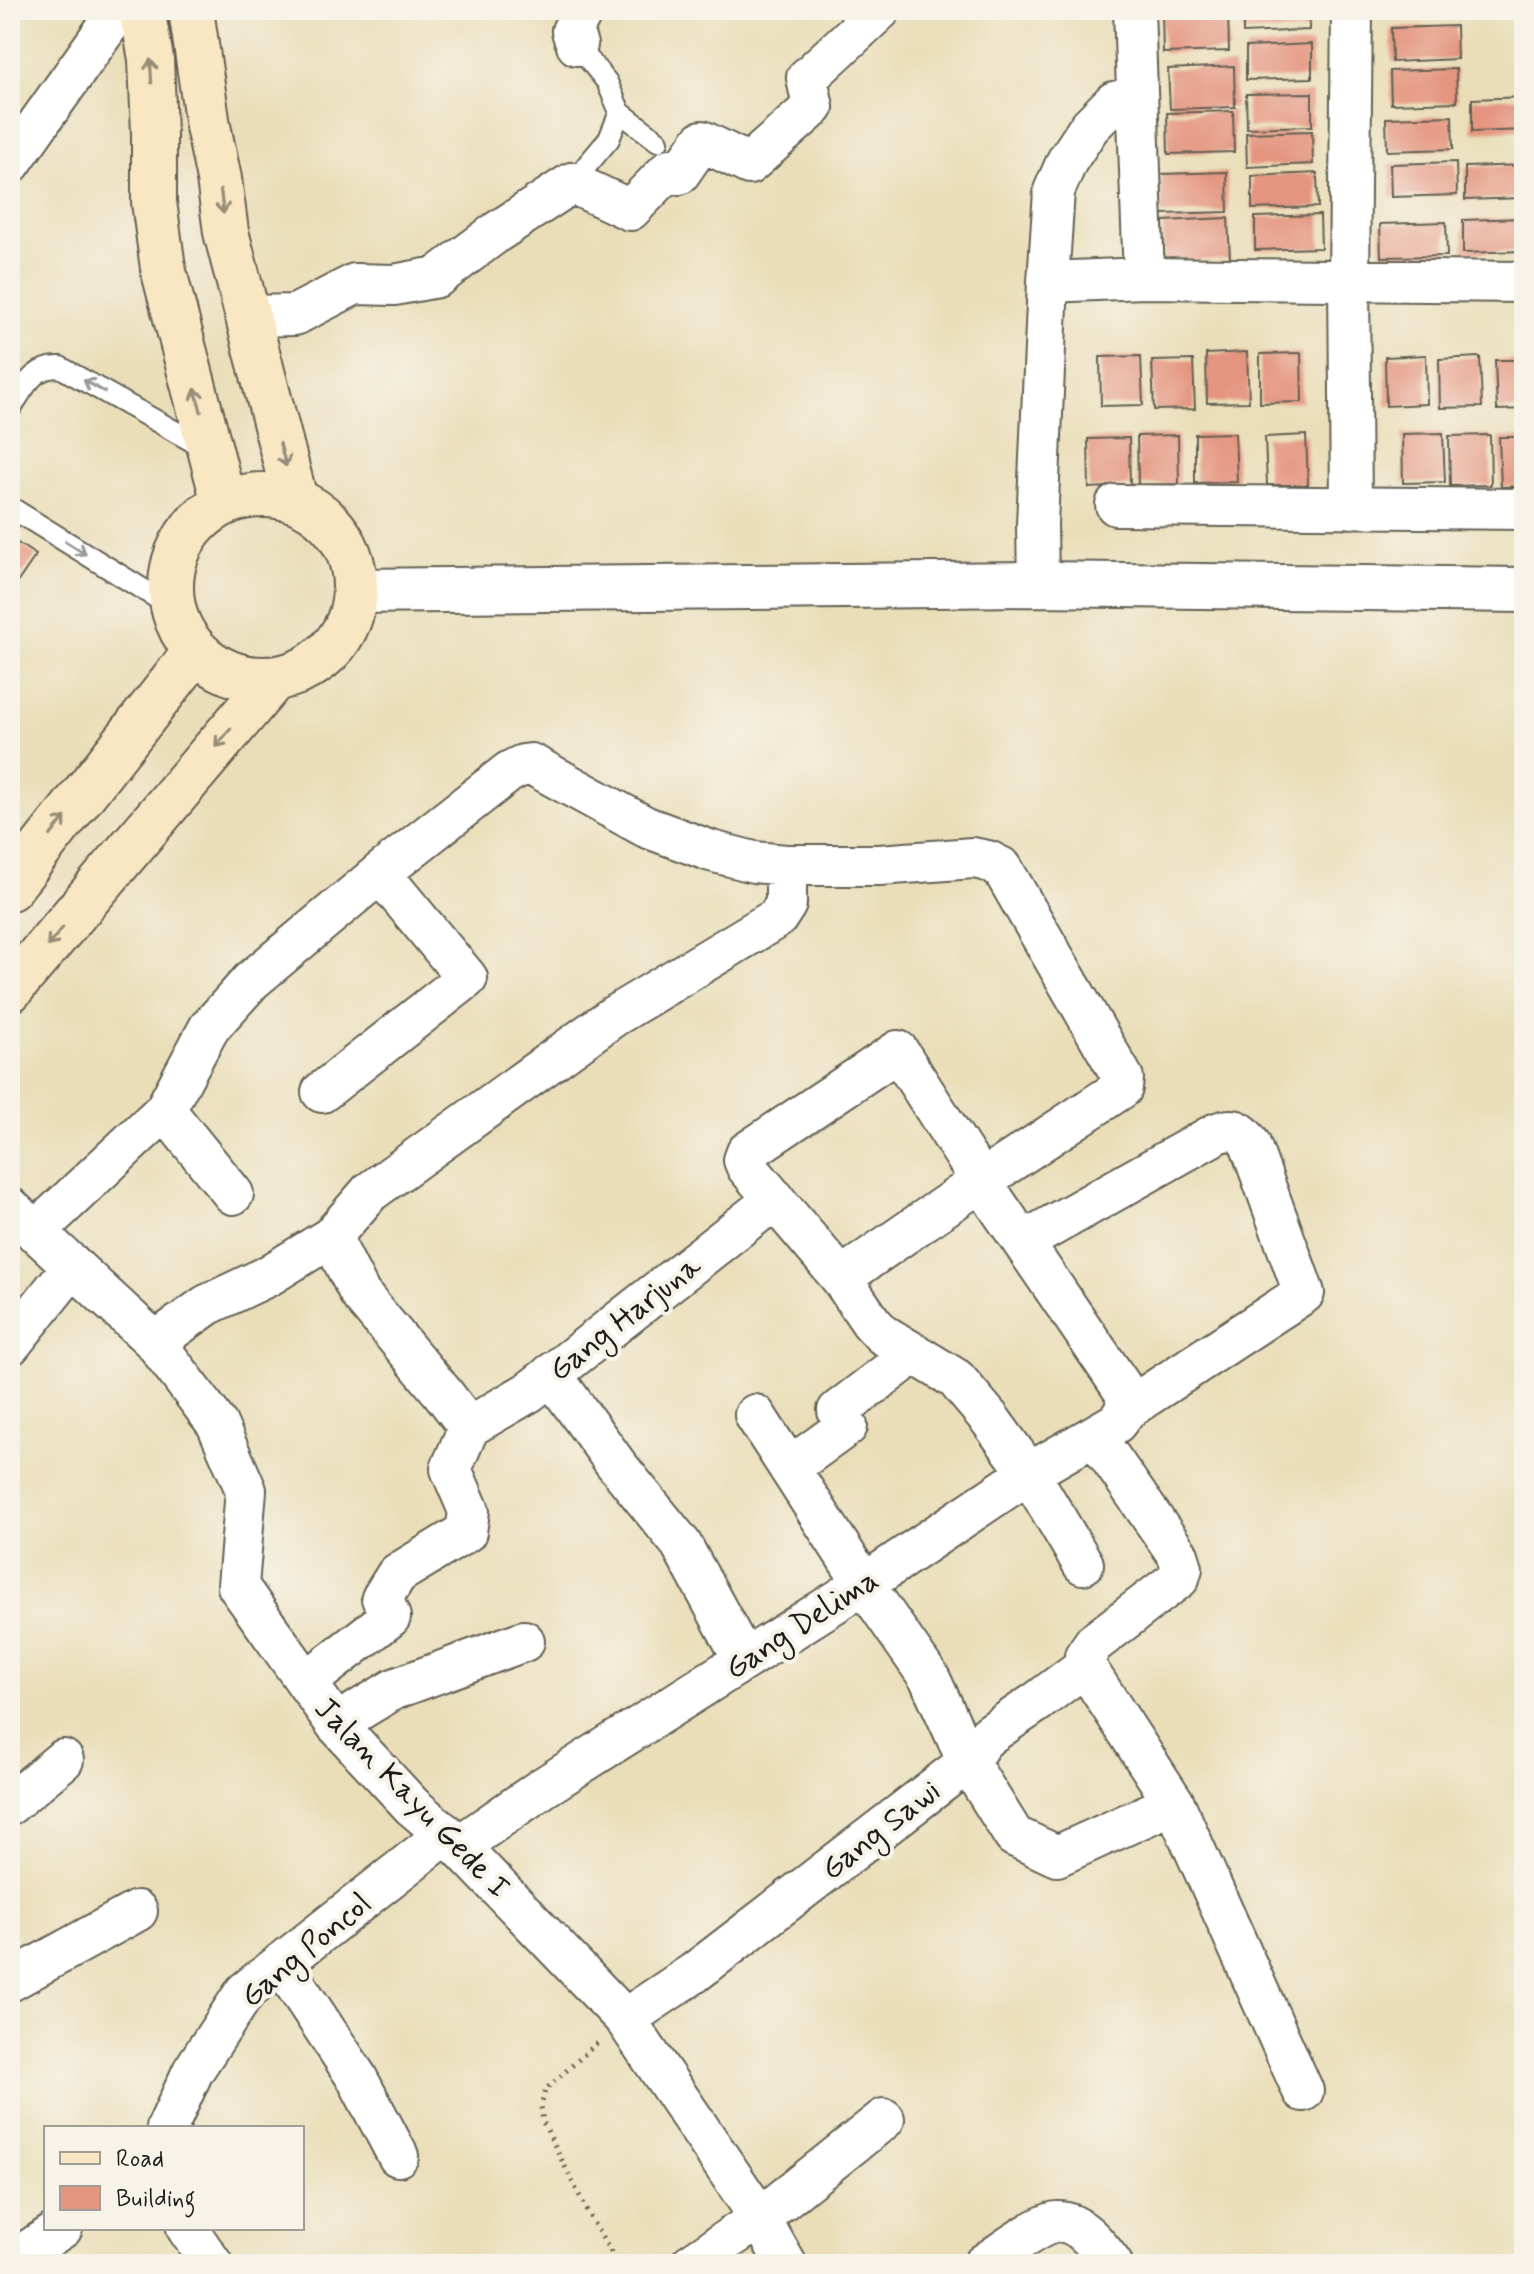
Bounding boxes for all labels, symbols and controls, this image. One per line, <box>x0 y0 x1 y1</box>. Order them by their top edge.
one-way arrow <box>143 58 158 85</box>
one-way arrow <box>215 188 230 215</box>
one-way arrow <box>83 378 106 394</box>
one-way arrow <box>189 388 204 414</box>
one-way arrow <box>277 441 292 467</box>
one-way arrow <box>64 540 87 556</box>
one-way arrow <box>214 727 232 748</box>
one-way arrow <box>50 816 67 837</box>
one-way arrow <box>46 926 64 946</box>
street label: Gang Harjuna <box>540 1245 712 1393</box>
street label: Gang Delima <box>717 1559 888 1692</box>
street label: Jalan Kayu Gede I <box>304 1689 519 1908</box>
street label: Gang Sawi <box>813 1771 951 1892</box>
street label: Gang Poncol <box>232 1883 382 2019</box>
legend <box>44 2126 304 2230</box>
text: Road <box>116 2144 164 2175</box>
text: Building <box>116 2184 196 2218</box>

